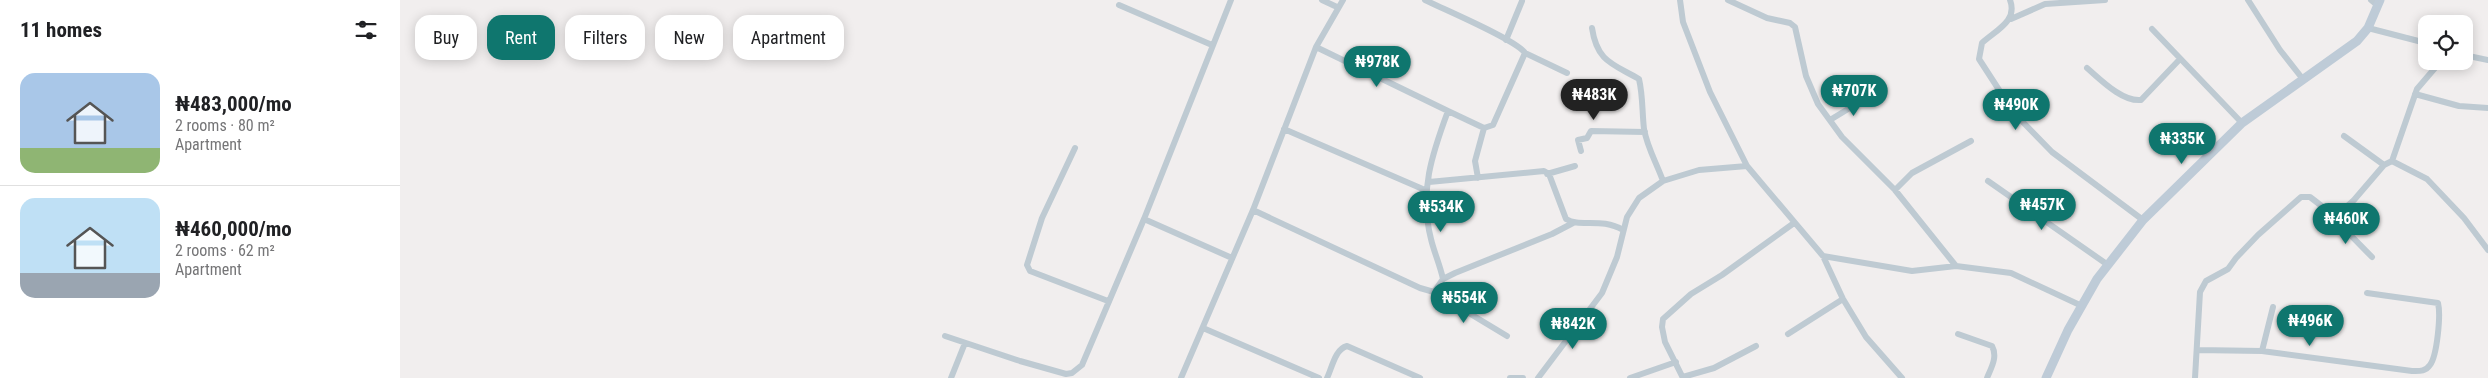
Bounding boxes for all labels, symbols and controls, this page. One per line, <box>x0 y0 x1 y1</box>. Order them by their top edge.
chip: Buy <box>415 15 477 60</box>
chip: Rent <box>487 15 555 60</box>
chip: Filters <box>565 15 645 60</box>
chip: New <box>655 15 723 60</box>
chip: Apartment <box>733 15 844 60</box>
map controls <box>2418 15 2473 70</box>
button: locate <box>2418 15 2473 70</box>
icon: filters <box>352 16 380 44</box>
text: 11 homes <box>20 18 102 42</box>
pin: ₦978K <box>1342 46 1412 88</box>
text: ₦978K <box>1355 52 1399 71</box>
pin: ₦707K <box>1819 74 1889 117</box>
pin: ₦483K <box>1559 78 1629 121</box>
text: ₦707K <box>1832 81 1876 100</box>
text: ₦483K <box>1572 85 1616 104</box>
pin: ₦490K <box>1981 88 2051 131</box>
text: ₦483,000/mo <box>175 92 292 116</box>
icon: home <box>60 93 120 153</box>
text: ₦490K <box>1994 95 2038 114</box>
text: 2 rooms · 80 m² <box>175 116 275 135</box>
pin: ₦335K <box>2147 122 2217 165</box>
text: ₦335K <box>2160 129 2204 148</box>
text: Apartment <box>175 135 242 154</box>
pin: ₦457K <box>2007 188 2077 231</box>
pin: ₦534K <box>1406 190 1476 233</box>
text: ₦457K <box>2020 195 2064 214</box>
text: ₦534K <box>1419 197 1463 216</box>
pin: ₦460K <box>2311 202 2381 245</box>
text: ₦460K <box>2324 209 2368 228</box>
text: ₦460,000/mo <box>175 217 292 241</box>
icon: home <box>60 218 120 278</box>
text: 2 rooms · 62 m² <box>175 241 275 260</box>
text: Apartment <box>175 260 242 279</box>
pin: ₦554K <box>1429 282 1499 324</box>
text: ₦554K <box>1442 288 1486 307</box>
pin: ₦496K <box>2275 304 2345 347</box>
pin: ₦842K <box>1538 308 1608 350</box>
text: ₦496K <box>2288 311 2332 330</box>
text: ₦842K <box>1551 314 1595 333</box>

